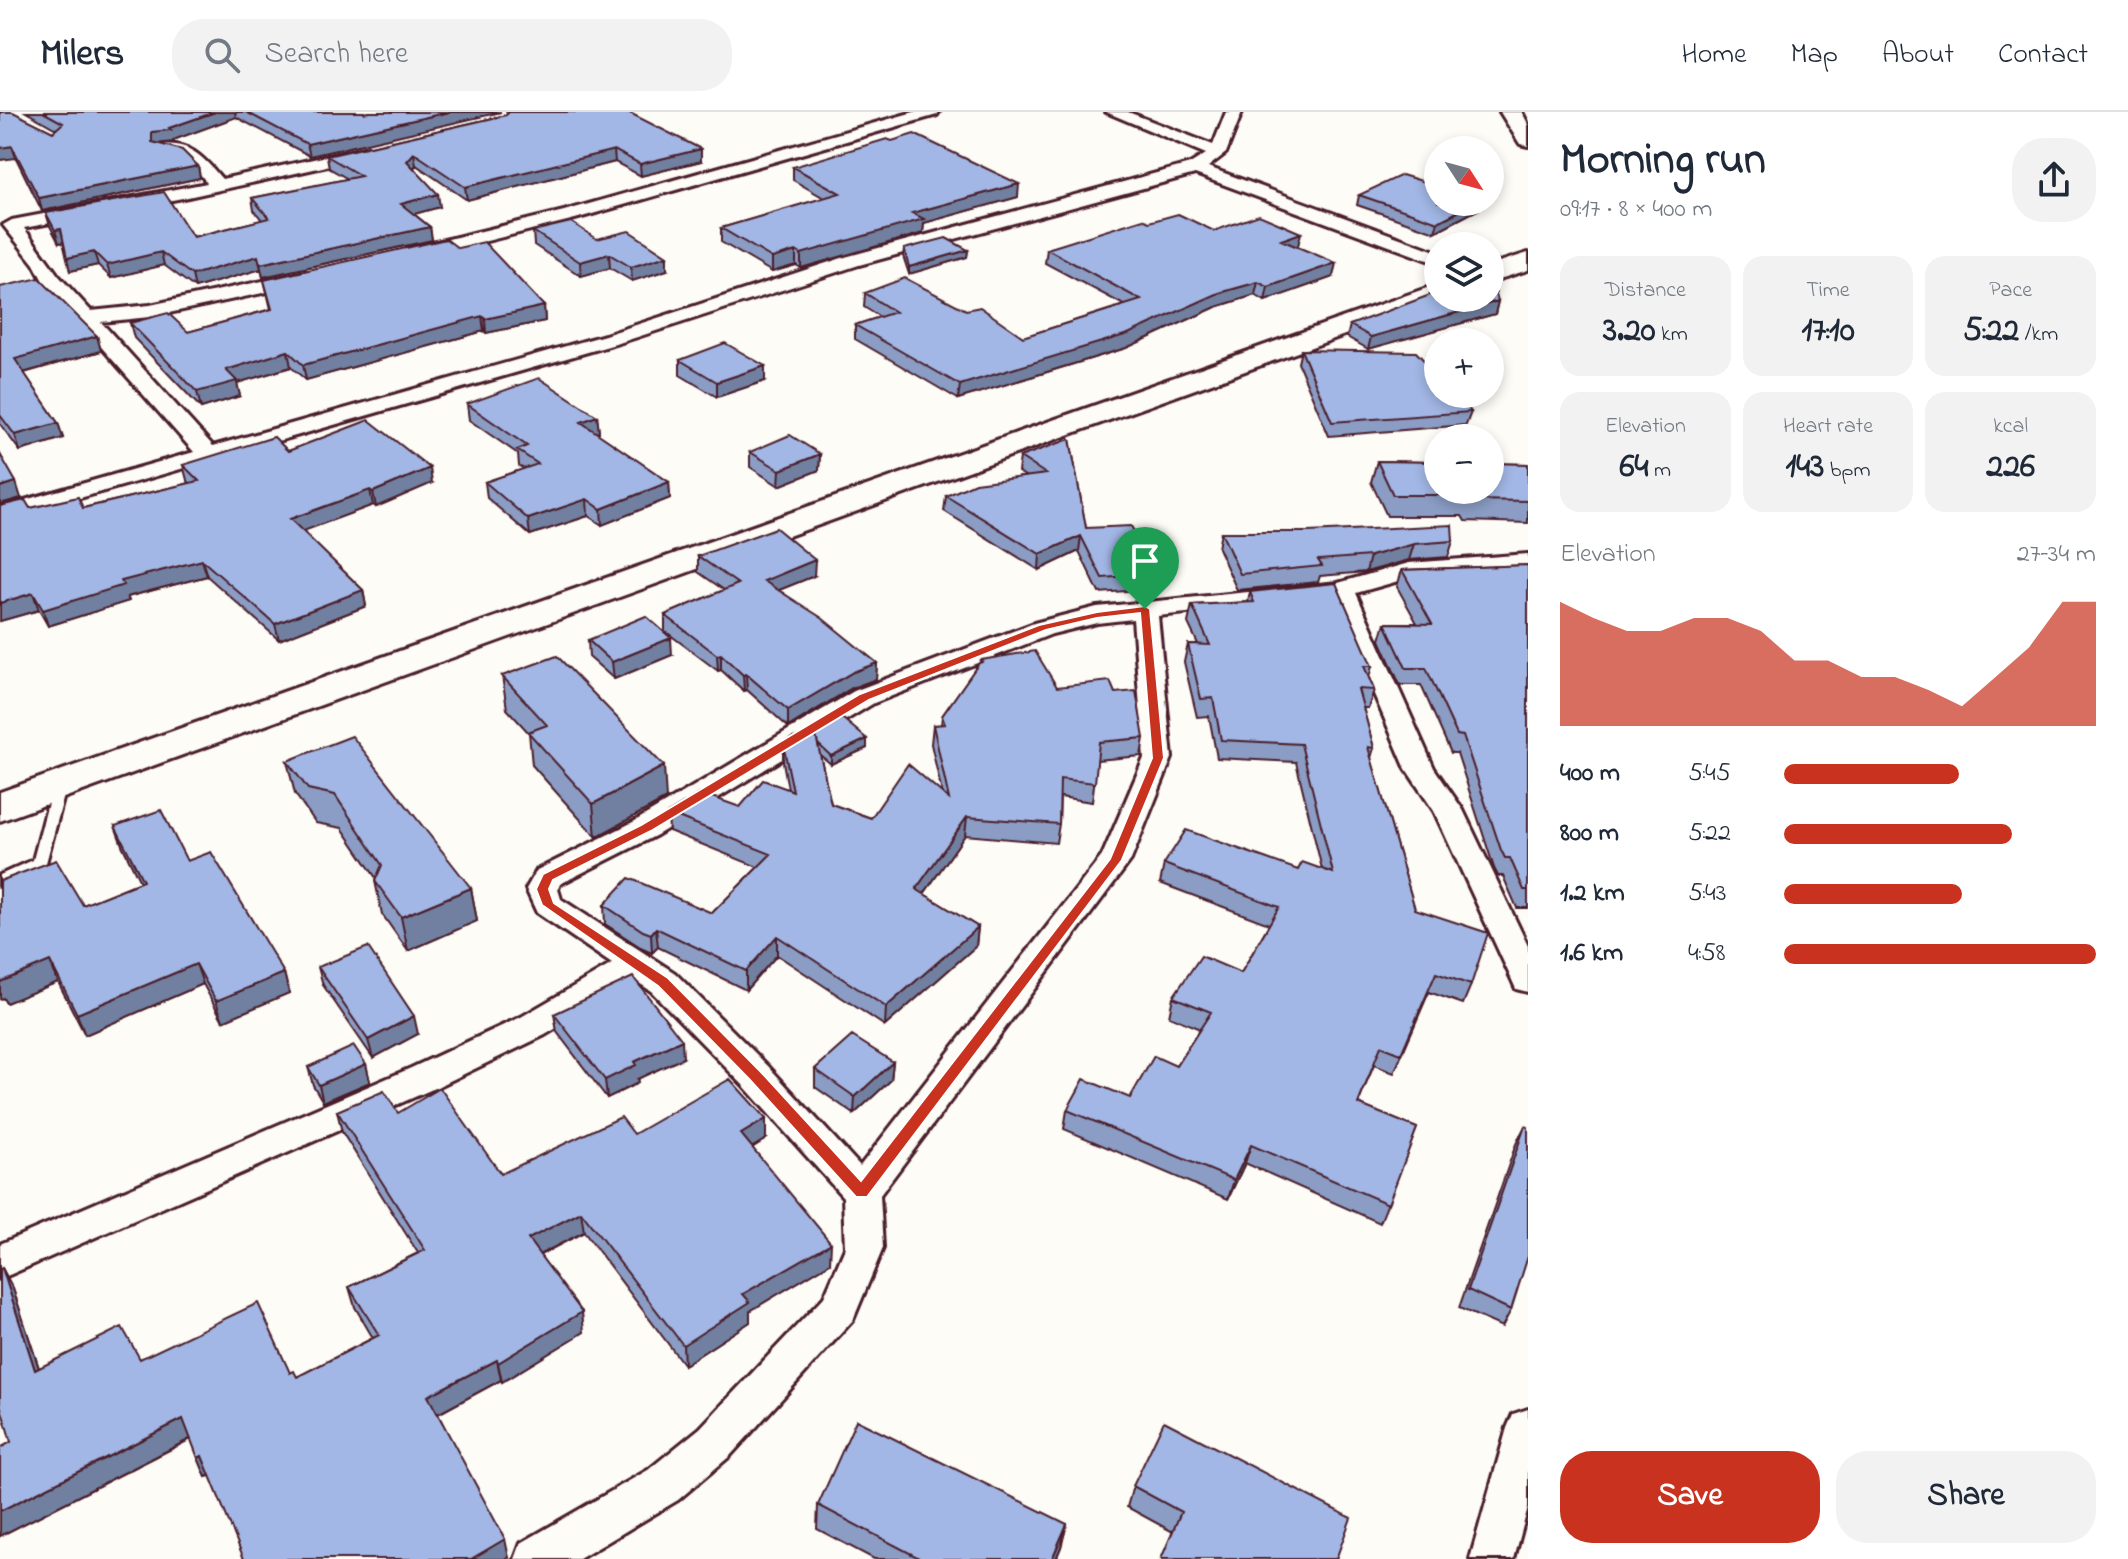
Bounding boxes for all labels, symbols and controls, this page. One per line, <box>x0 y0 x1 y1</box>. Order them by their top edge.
search box <box>172 19 732 91</box>
text: Milers <box>40 27 124 83</box>
icon: search <box>200 33 244 77</box>
text: Search here <box>264 33 408 77</box>
text: Home <box>1681 35 1747 76</box>
text: Map <box>1791 35 1838 76</box>
text: About <box>1882 35 1954 76</box>
text: Contact <box>1998 35 2088 76</box>
text: Morning run <box>1560 129 1766 193</box>
north arrow <box>1424 136 1504 216</box>
map controls <box>1424 136 1504 504</box>
button: share <box>2012 138 2096 222</box>
text: 09:17 · 8 × 400 m <box>1560 191 1712 229</box>
button: layers <box>1424 232 1504 312</box>
text: Distance <box>1605 275 1686 307</box>
text: Time <box>1806 275 1850 307</box>
text: Pace <box>1989 275 2032 307</box>
text: 3.20 <box>1603 307 1656 357</box>
text: 17:10 <box>1801 307 1855 357</box>
text: 5:22 <box>1963 307 2019 357</box>
text: km <box>1656 319 1688 351</box>
text: /km <box>2019 319 2058 351</box>
button: + <box>1424 328 1504 408</box>
text: Elevation <box>1605 411 1686 443</box>
text: Heart rate <box>1783 411 1873 443</box>
text: kcal <box>1993 411 2028 443</box>
button: − <box>1424 424 1504 504</box>
text: 64 <box>1620 443 1649 493</box>
text: 143 <box>1785 443 1824 493</box>
text: 226 <box>1986 443 2035 493</box>
text: m <box>1649 455 1671 487</box>
text: bpm <box>1824 455 1871 487</box>
pin <box>1111 527 1179 609</box>
text: Elevation <box>1560 536 1656 574</box>
text: 27–34 m <box>2017 536 2096 574</box>
icon: arrive <box>1123 539 1167 583</box>
text: 400 m <box>1560 755 1620 793</box>
text: 5:45 <box>1688 755 1731 793</box>
text: 800 m <box>1560 815 1619 853</box>
text: 5:22 <box>1688 815 1731 853</box>
text: 1.2 km <box>1560 875 1625 913</box>
text: 5:43 <box>1688 875 1727 913</box>
text: 1.6 km <box>1560 935 1623 973</box>
text: 4:58 <box>1688 935 1726 973</box>
button: Save <box>1560 1451 1820 1543</box>
button: Share <box>1836 1451 2096 1543</box>

